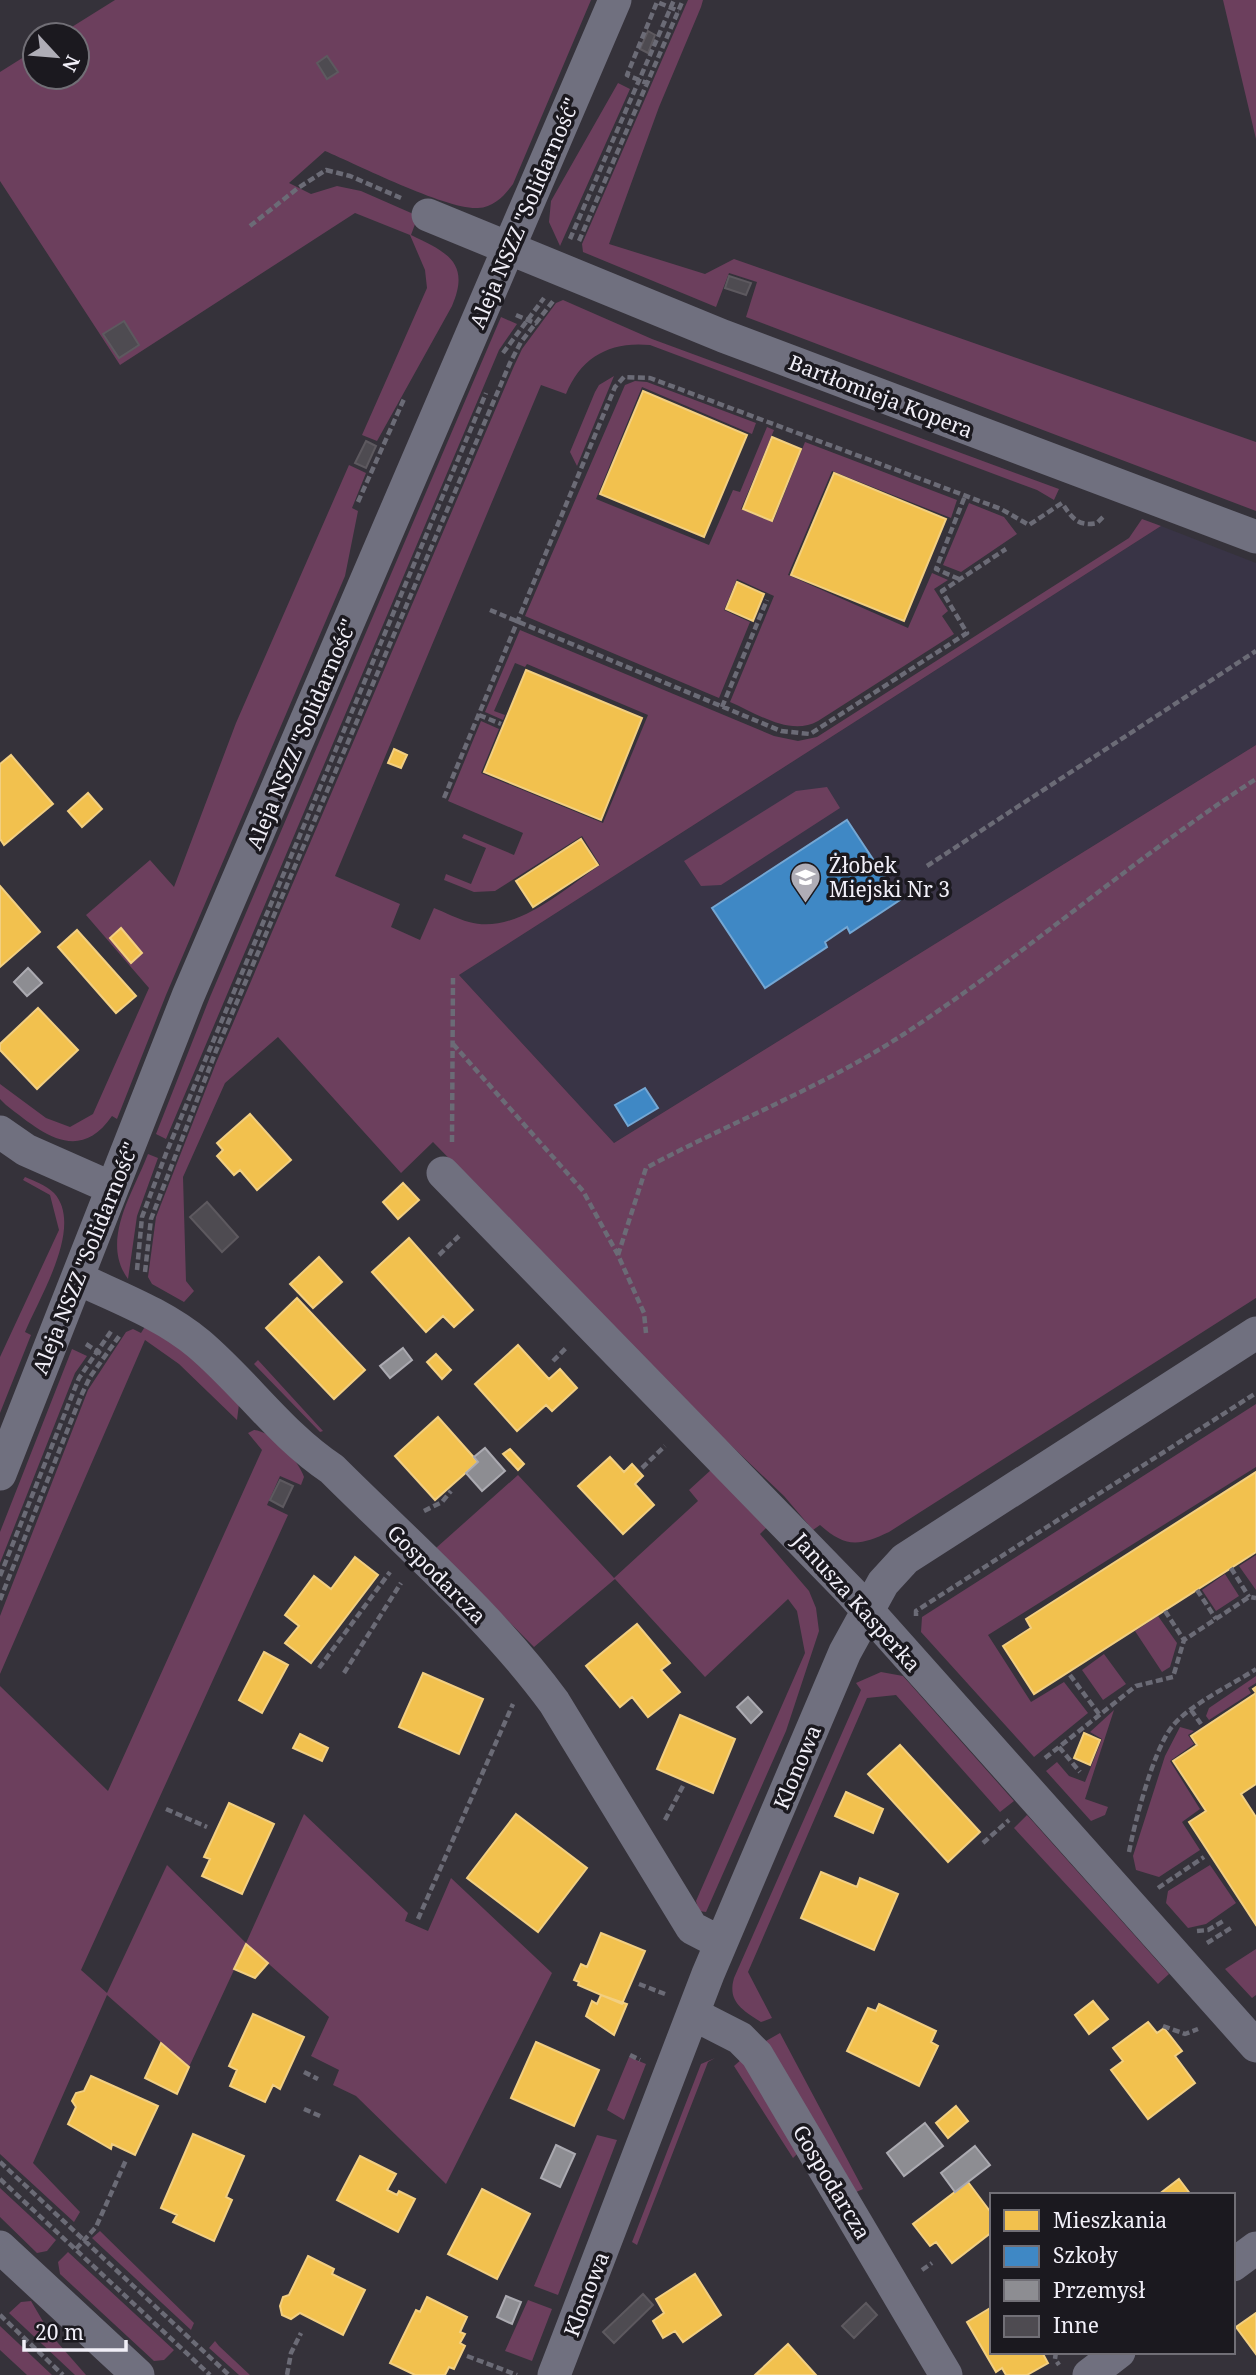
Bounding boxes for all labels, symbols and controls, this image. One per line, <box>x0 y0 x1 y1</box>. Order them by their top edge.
north arrow <box>21 21 91 91</box>
text: N <box>56 51 86 76</box>
street label: Aleja NSZZ "Solidarność" <box>463 93 585 333</box>
street label: Bartłomieja Kopera <box>785 348 977 444</box>
street label: Aleja NSZZ "Solidarność" <box>240 614 362 854</box>
place label: Żłobek Miejski Nr 3 <box>829 851 950 903</box>
school or university icon: Żłobek Miejski Nr 3 <box>789 860 823 904</box>
street label: Aleja NSZZ "Solidarność" <box>26 1138 144 1378</box>
street label: Gospodarcza <box>381 1518 493 1630</box>
street label: Janusza Kasperka <box>786 1526 927 1677</box>
street label: Klonowa <box>767 1721 827 1813</box>
street label: Gospodarcza <box>787 2119 877 2245</box>
legend <box>990 2193 1235 2354</box>
text: Mieszkania <box>1053 2206 1167 2234</box>
text: Szkoły <box>1053 2241 1118 2269</box>
street label: Klonowa <box>557 2247 615 2341</box>
text: Przemysł <box>1053 2276 1145 2304</box>
scale bar <box>24 2308 126 2352</box>
text: Inne <box>1053 2311 1099 2339</box>
text: 20 m <box>35 2318 84 2346</box>

